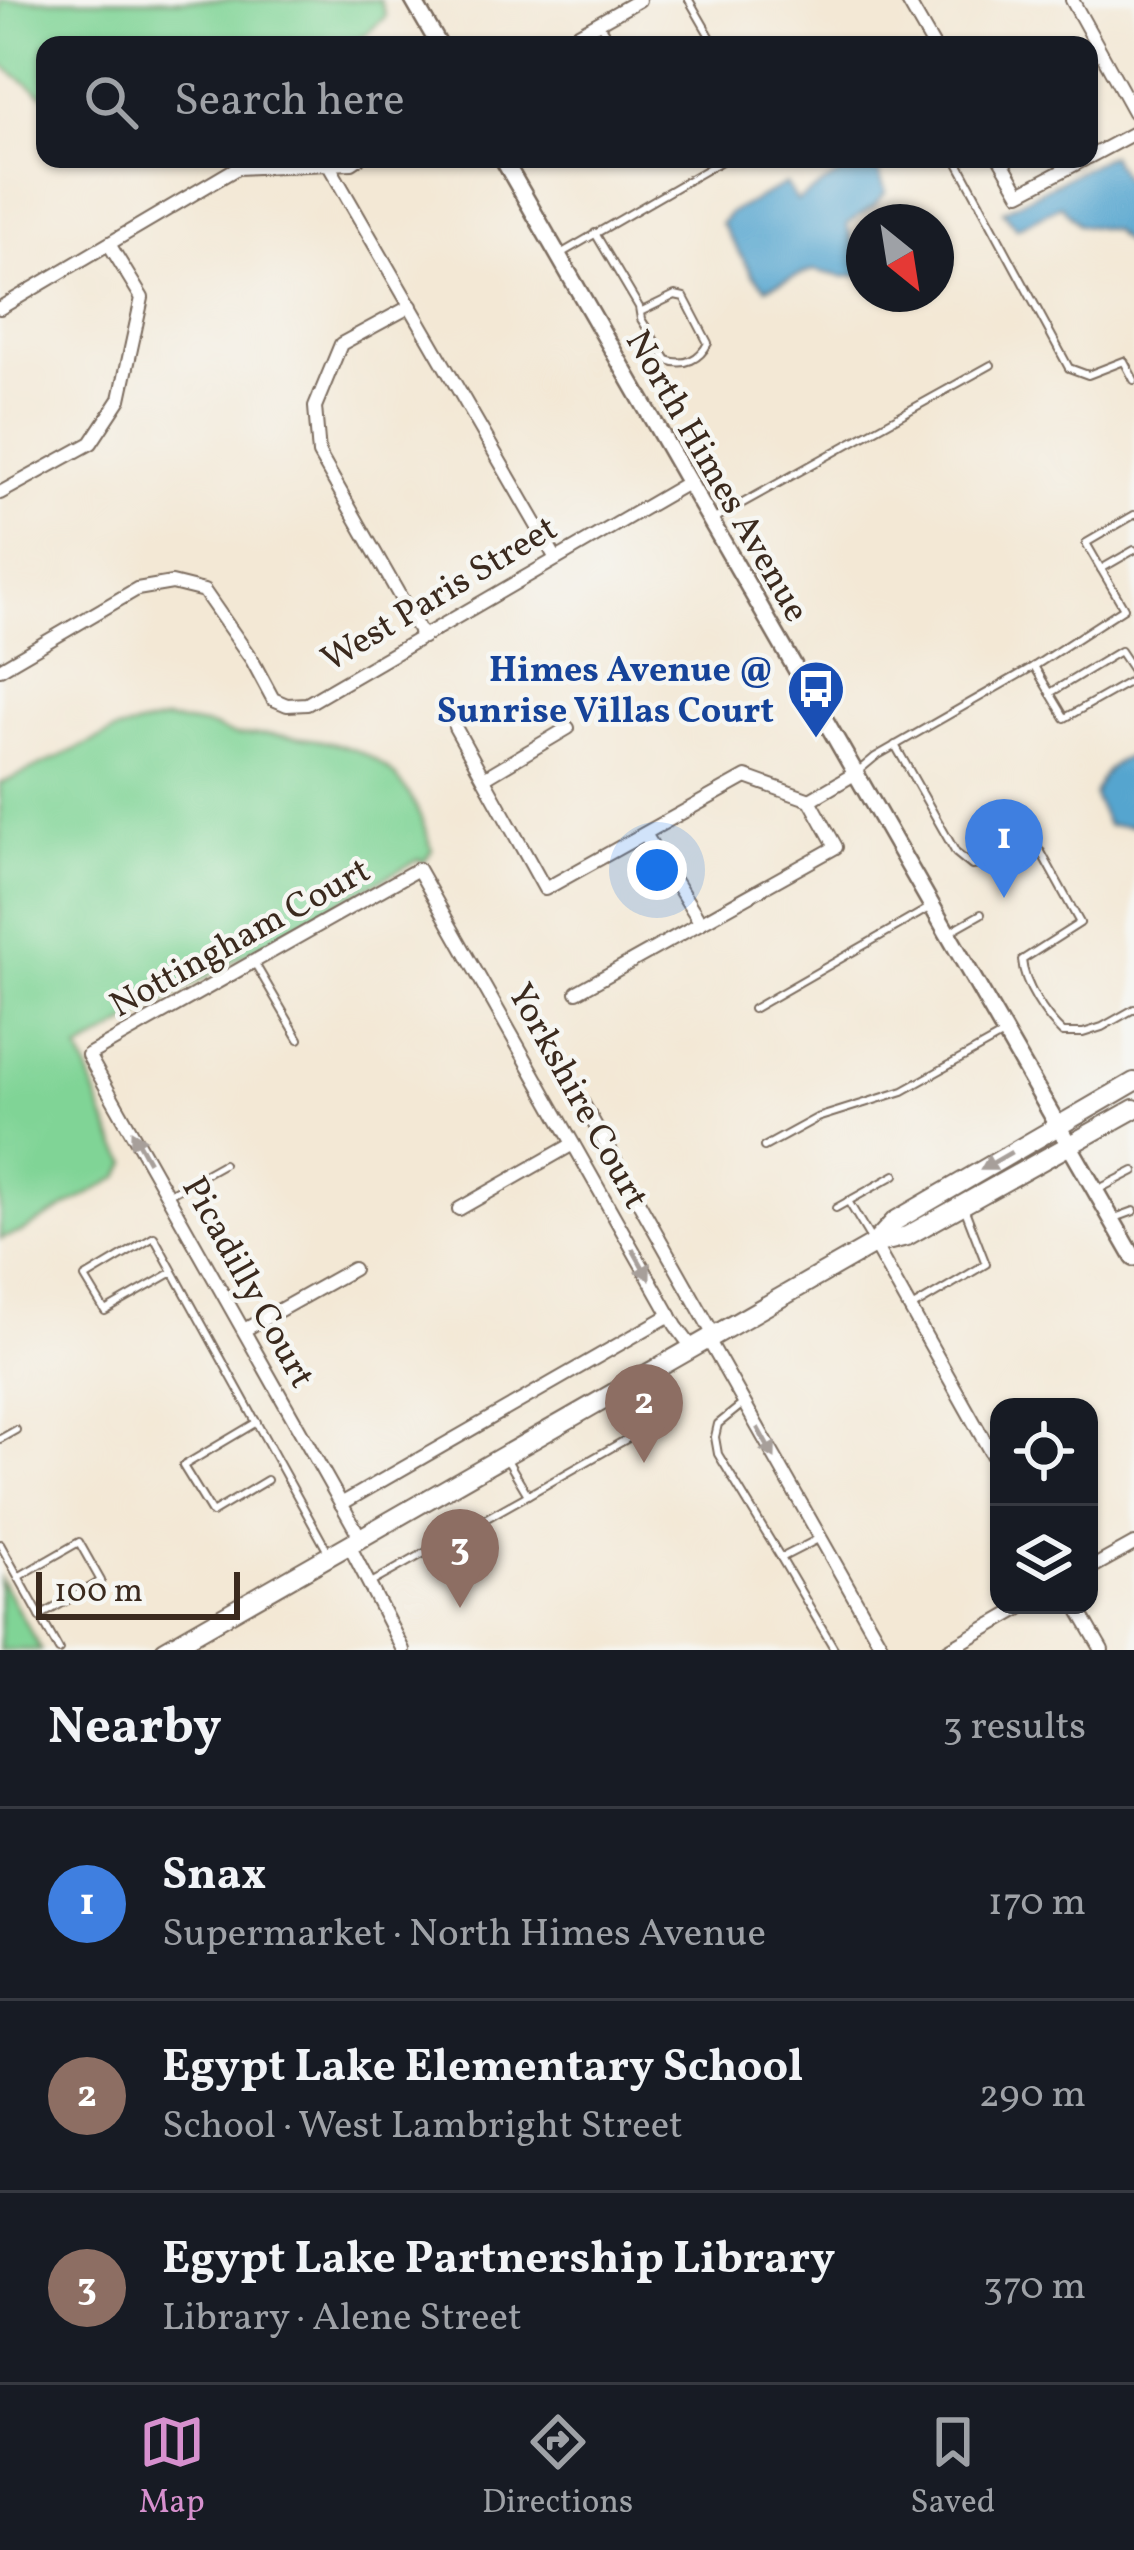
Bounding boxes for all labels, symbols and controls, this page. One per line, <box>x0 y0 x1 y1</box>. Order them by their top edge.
search box <box>36 36 1098 168</box>
icon: search <box>78 69 144 135</box>
text: Search here <box>174 71 405 134</box>
north arrow <box>846 204 954 312</box>
street label: North Himes Avenue <box>612 322 820 632</box>
street label: West Paris Street <box>313 505 567 686</box>
place label: Himes Avenue @ Sunrise Villas Court <box>437 647 774 738</box>
bus stop icon: Himes Avenue @ Sunrise Villas Court <box>785 658 847 740</box>
pin: 1 <box>965 799 1043 898</box>
your location <box>627 840 687 900</box>
street label: Nottingham Court <box>102 847 380 1032</box>
street label: Yorkshire Court <box>494 975 659 1219</box>
one-way arrow <box>130 1129 151 1163</box>
one-way arrow <box>979 1150 1013 1171</box>
street label: Picadilly Court <box>168 1168 325 1398</box>
one-way arrow <box>629 1247 650 1280</box>
pin: 2 <box>605 1364 683 1463</box>
map controls <box>990 1398 1098 1614</box>
button: locate <box>990 1398 1098 1506</box>
one-way arrow <box>755 1426 776 1459</box>
button: layers <box>990 1506 1098 1614</box>
pin: 3 <box>421 1509 499 1608</box>
scale bar <box>36 1566 240 1619</box>
text: 100 m <box>54 1570 143 1616</box>
text: Nearby <box>48 1693 222 1764</box>
text: 3 results <box>943 1701 1086 1755</box>
text: Snax <box>162 1845 267 1908</box>
text: 1 <box>79 1877 95 1931</box>
text: 170 m <box>988 1877 1086 1931</box>
text: Supermarket · North Himes Avenue <box>162 1908 766 1962</box>
text: Egypt Lake Elementary School <box>162 2037 803 2100</box>
text: 2 <box>77 2069 97 2123</box>
text: 290 m <box>979 2069 1086 2123</box>
text: School · West Lambright Street <box>162 2100 683 2154</box>
text: Egypt Lake Partnership Library <box>162 2229 835 2292</box>
text: 3 <box>77 2261 97 2315</box>
text: 370 m <box>983 2261 1086 2315</box>
text: Library · Alene Street <box>162 2292 522 2346</box>
tab: Map <box>139 2409 205 2527</box>
tab: Directions <box>482 2409 633 2527</box>
tab: Saved <box>910 2409 995 2527</box>

